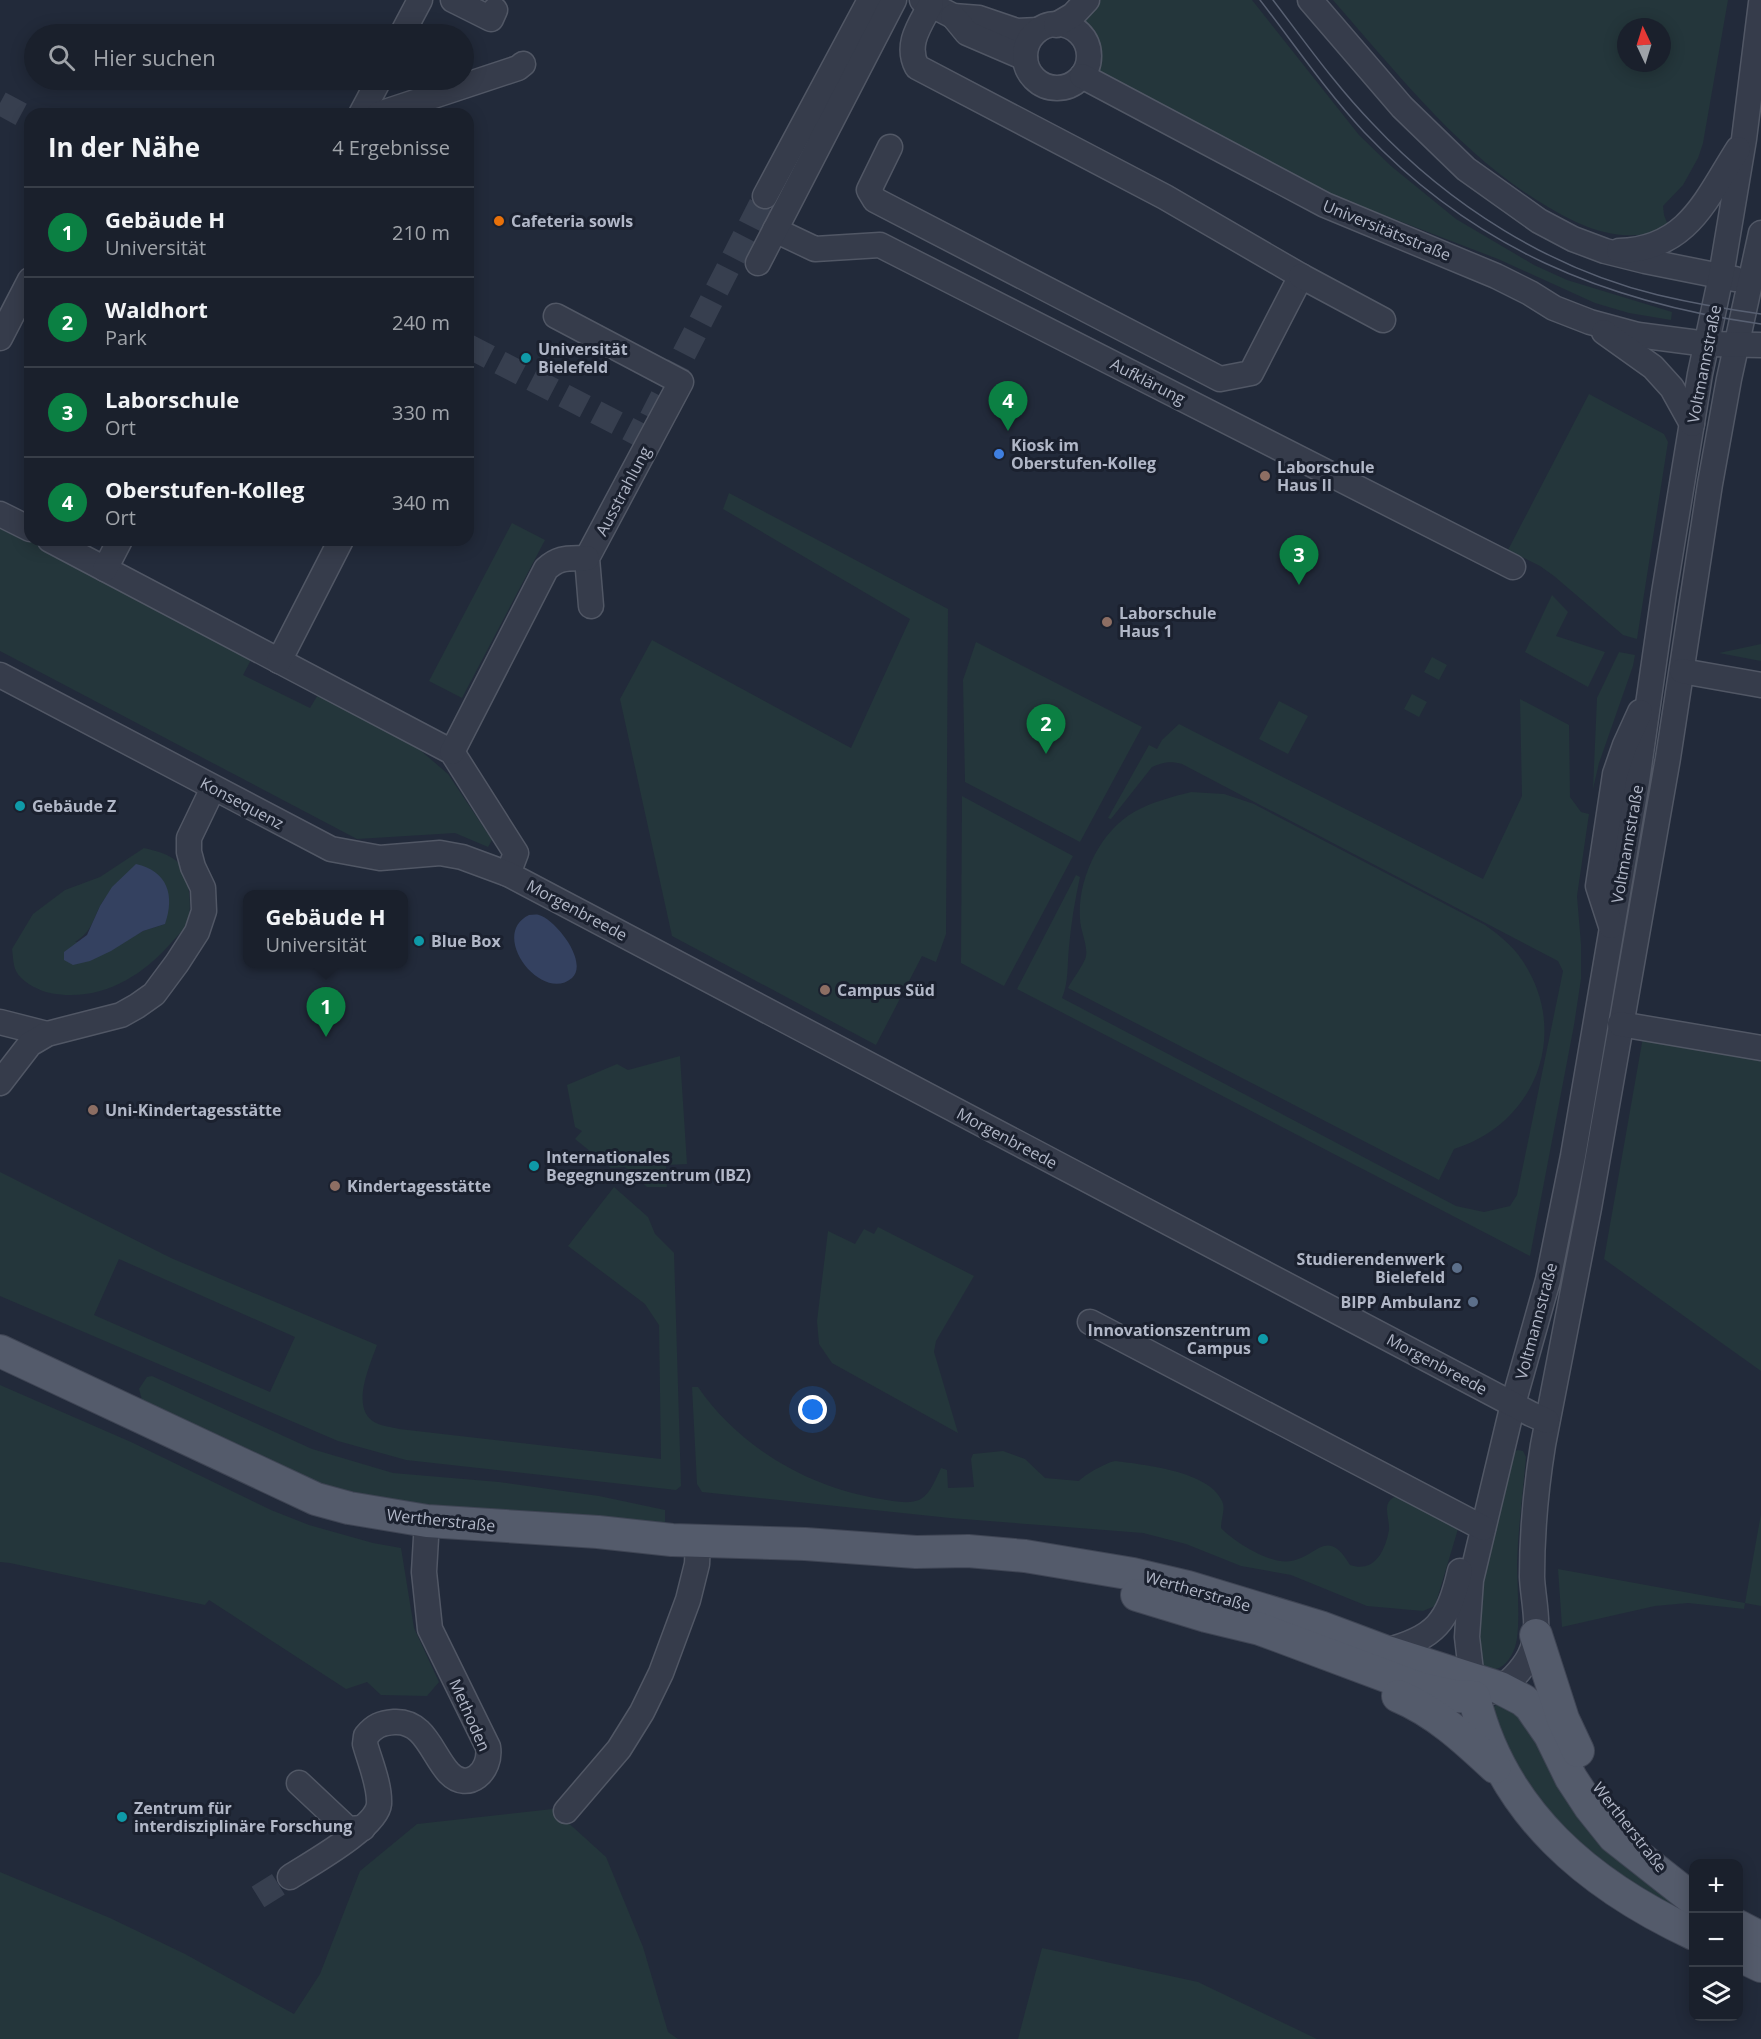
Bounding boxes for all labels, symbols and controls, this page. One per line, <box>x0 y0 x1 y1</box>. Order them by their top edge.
north arrow <box>1617 18 1671 72</box>
search box <box>24 24 474 90</box>
icon: search <box>45 41 78 74</box>
text: Hier suchen <box>93 42 216 72</box>
text: In der Nähe <box>48 129 200 165</box>
text: 4 Ergebnisse <box>332 134 450 161</box>
street label: Universitätsstraße <box>1320 194 1454 266</box>
text: Gebäude H <box>105 204 225 234</box>
place label: Cafeteria sowls <box>511 210 633 232</box>
marker: Cafeteria sowls <box>492 214 506 228</box>
text: 1 <box>62 219 73 246</box>
text: 210 m <box>392 219 450 246</box>
text: Universität <box>105 234 206 261</box>
text: Waldhort <box>105 294 208 324</box>
street label: Voltmannstraße <box>1682 303 1726 425</box>
text: 2 <box>62 309 73 336</box>
text: 240 m <box>392 309 450 336</box>
text: Park <box>105 324 147 351</box>
place label: Universität Bielefeld <box>538 338 628 378</box>
marker: Universität Bielefeld <box>519 351 533 365</box>
street label: Aufklärung <box>1107 353 1190 409</box>
pin: 4 <box>988 382 1028 431</box>
text: Laborschule <box>105 384 239 414</box>
text: 3 <box>62 399 73 426</box>
text: 330 m <box>392 399 450 426</box>
text: Ort <box>105 414 136 441</box>
place label: Kiosk im Oberstufen-Kolleg <box>1011 434 1156 474</box>
street label: Ausstrahlung <box>590 442 656 540</box>
marker: Kiosk im Oberstufen-Kolleg <box>992 447 1006 461</box>
place label: Laborschule Haus II <box>1277 456 1375 496</box>
marker: Laborschule Haus II <box>1258 469 1272 483</box>
text: Oberstufen-Kolleg <box>105 474 305 504</box>
text: 4 <box>62 489 73 516</box>
text: 340 m <box>392 489 450 516</box>
text: Ort <box>105 504 136 531</box>
pin: 3 <box>1280 536 1318 585</box>
place label: Laborschule Haus 1 <box>1119 602 1217 642</box>
marker: Laborschule Haus 1 <box>1100 615 1114 629</box>
pin: 2 <box>1026 704 1066 754</box>
street label: Konsequenz <box>196 772 288 834</box>
street label: Voltmannstraße <box>1606 783 1648 905</box>
place label: Gebäude Z <box>32 795 116 817</box>
marker: Gebäude Z <box>13 799 27 813</box>
street label: Morgenbreede <box>523 874 631 946</box>
popup <box>243 890 408 968</box>
text: Gebäude H <box>265 901 386 931</box>
place label: Blue Box <box>431 930 501 952</box>
text: Universität <box>265 931 367 958</box>
marker: Blue Box <box>412 934 426 948</box>
place label: Campus Süd <box>837 979 935 1001</box>
marker: Campus Süd <box>818 983 832 997</box>
pin: 1 <box>306 988 346 1037</box>
place label: Uni-Kindertagesstätte <box>105 1099 281 1121</box>
street label: Morgenbreede <box>953 1102 1061 1174</box>
marker: Uni-Kindertagesstätte <box>86 1103 100 1117</box>
place label: Internationales Begegnungszentrum (IBZ) <box>546 1146 751 1186</box>
marker: Internationales Begegnungszentrum (IBZ) <box>527 1159 541 1173</box>
place label: Kindertagesstätte <box>347 1175 491 1197</box>
marker: Kindertagesstätte <box>328 1179 342 1193</box>
place label: Studierendenwerk Bielefeld <box>1297 1248 1445 1288</box>
street label: Voltmannstraße <box>1510 1260 1562 1382</box>
marker: Studierendenwerk Bielefeld <box>1450 1261 1464 1275</box>
place label: BIPP Ambulanz <box>1340 1291 1461 1313</box>
marker: BIPP Ambulanz <box>1466 1295 1480 1309</box>
place label: Innovationszentrum Campus <box>1088 1319 1251 1359</box>
street label: Morgenbreede <box>1383 1328 1491 1400</box>
marker: Innovationszentrum Campus <box>1256 1332 1270 1346</box>
your location <box>798 1395 827 1424</box>
street label: Wertherstraße <box>386 1503 496 1537</box>
street label: Wertherstraße <box>1143 1565 1253 1617</box>
street label: Methoden <box>444 1675 496 1755</box>
street label: Wertherstraße <box>1588 1777 1672 1877</box>
place label: Zentrum für interdisziplinäre Forschung <box>134 1797 352 1837</box>
marker: Zentrum für interdisziplinäre Forschung <box>115 1810 129 1824</box>
map controls <box>1689 1859 1743 2021</box>
button: + <box>1689 1859 1743 1913</box>
button: − <box>1689 1913 1743 1967</box>
button: layers <box>1689 1967 1743 2021</box>

